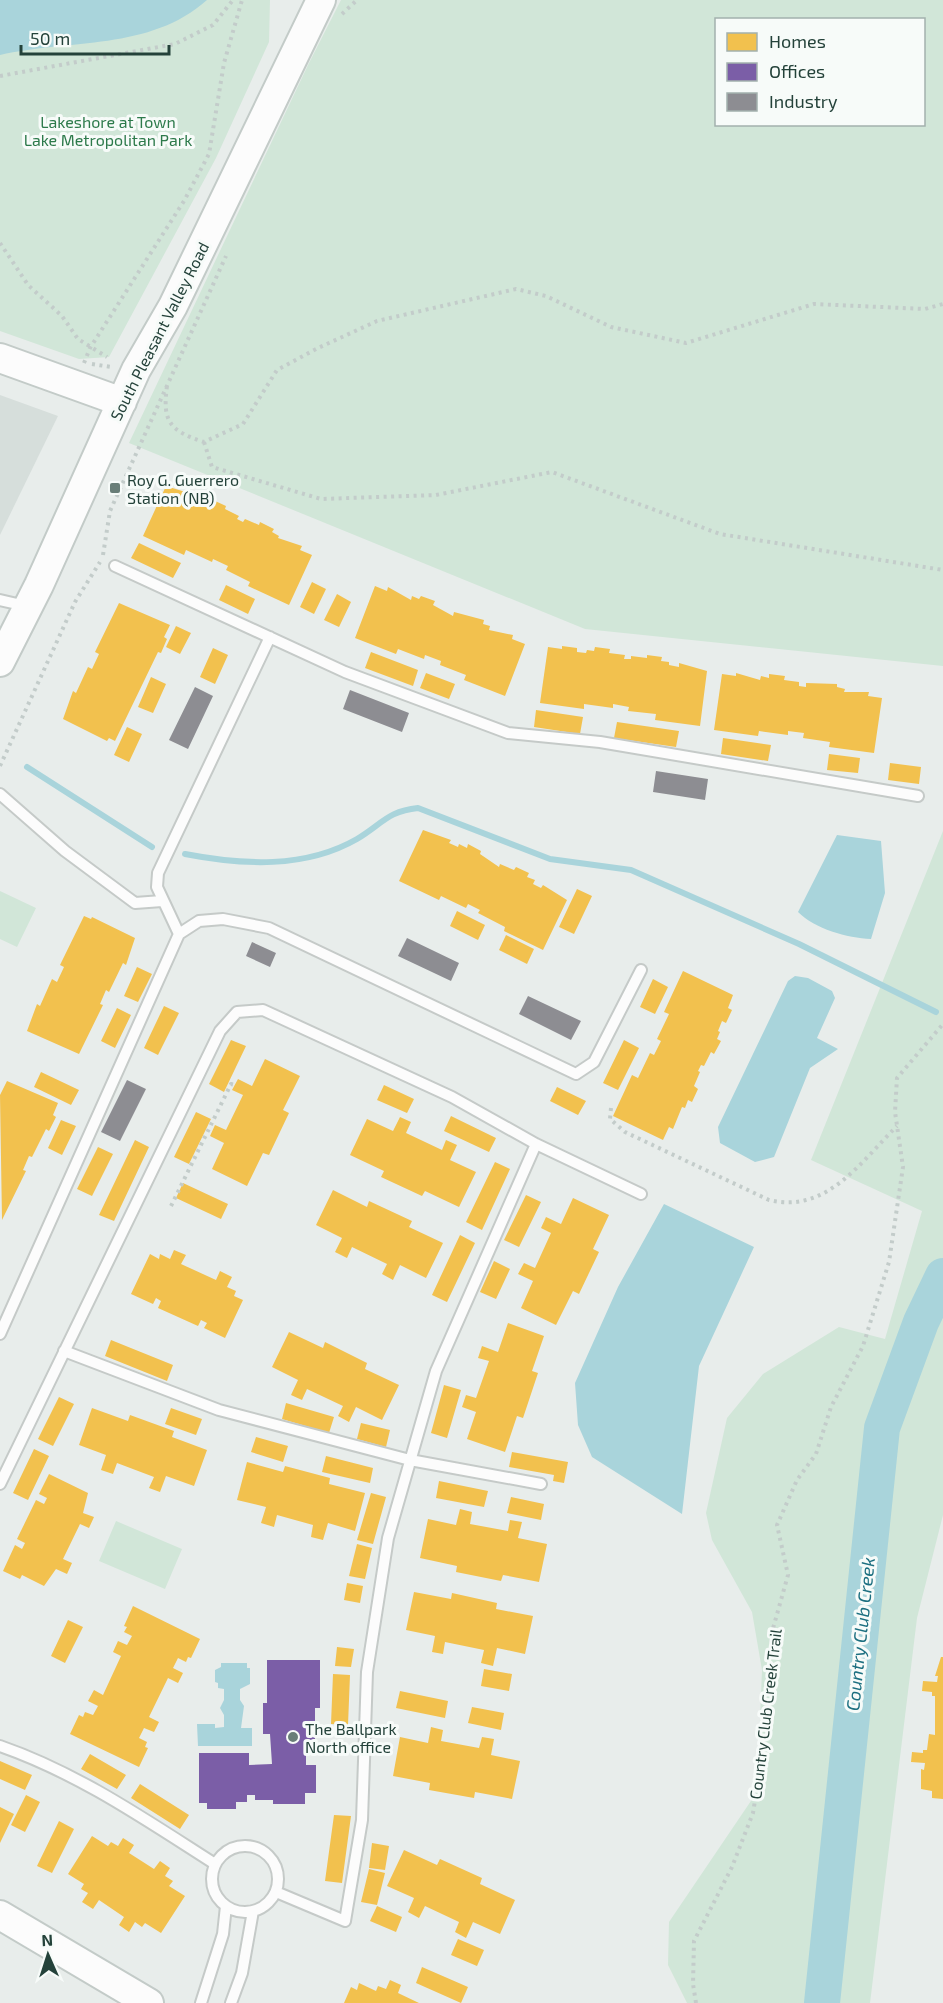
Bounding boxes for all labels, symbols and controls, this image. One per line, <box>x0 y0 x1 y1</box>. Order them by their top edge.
scale bar <box>21 18 170 56</box>
legend <box>715 18 925 126</box>
text: 50 m <box>30 27 70 49</box>
text: Homes <box>769 30 826 52</box>
text: Offices <box>769 60 825 82</box>
text: Industry <box>769 90 838 112</box>
park label: Lakeshore at Town Lake Metropolitan Park <box>24 112 192 149</box>
street label: South Pleasant Valley Road <box>106 239 212 423</box>
place label: Roy G. Guerrero Station (NB) <box>127 470 239 507</box>
marker: Roy G. Guerrero Station (NB) <box>108 481 122 495</box>
water label: Country Club Creek <box>841 1556 879 1712</box>
street label: Country Club Creek Trail <box>745 1627 785 1800</box>
place label: The Ballpark North office <box>305 1719 397 1756</box>
marker: The Ballpark North office <box>286 1730 300 1744</box>
north arrow <box>18 1925 78 1985</box>
text: N <box>41 1930 53 1949</box>

